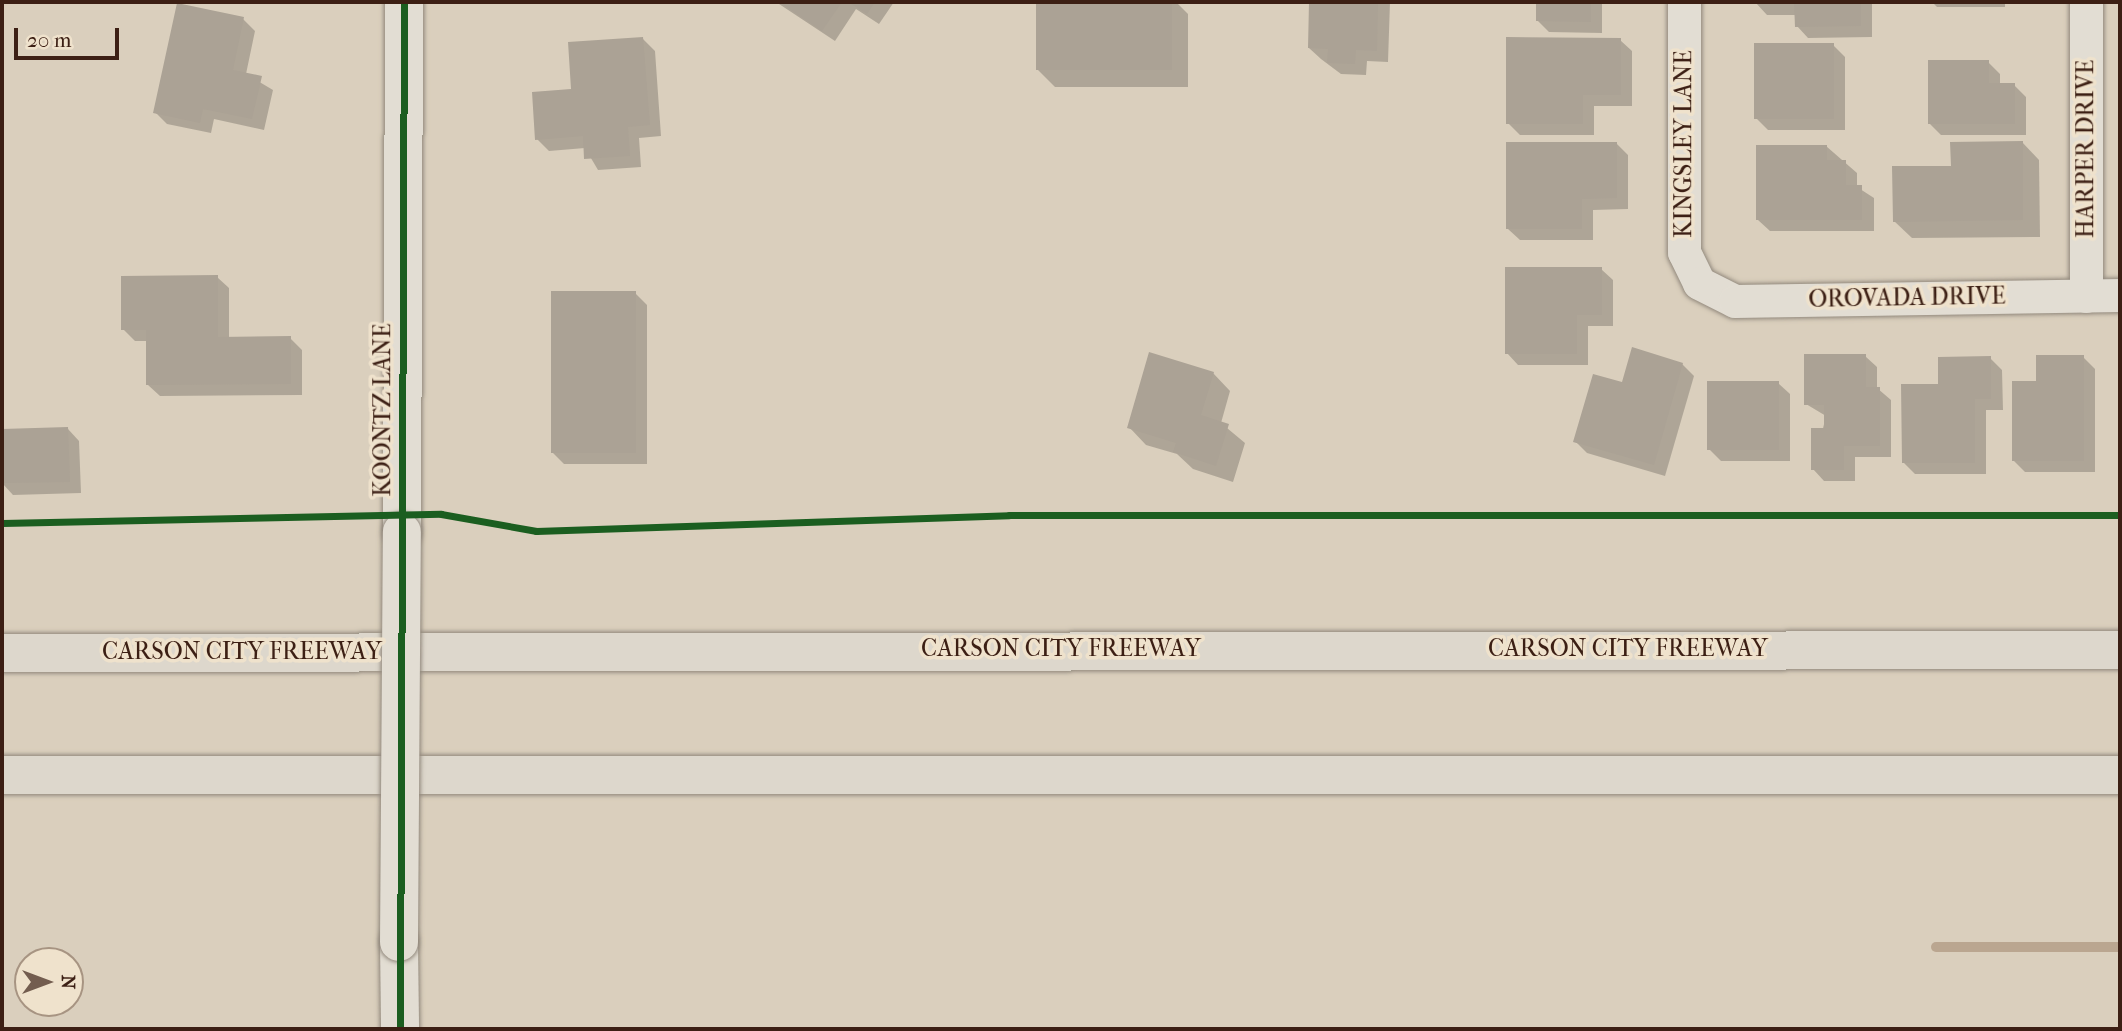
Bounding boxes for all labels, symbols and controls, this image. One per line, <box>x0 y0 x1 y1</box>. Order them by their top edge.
scale bar <box>18 14 122 58</box>
text: 20 m <box>27 28 71 52</box>
street label: KINGSLEY LANE <box>1670 50 1698 238</box>
street label: HARPER DRIVE <box>2072 60 2100 238</box>
street label: OROVADA DRIVE <box>1808 282 2006 314</box>
street label: KOONTZ LANE <box>369 323 397 497</box>
street label: CARSON CITY FREEWAY <box>921 635 1201 663</box>
street label: CARSON CITY FREEWAY <box>1488 635 1768 663</box>
street label: CARSON CITY FREEWAY <box>102 638 382 666</box>
north arrow <box>14 947 84 1017</box>
text: N <box>57 975 79 989</box>

